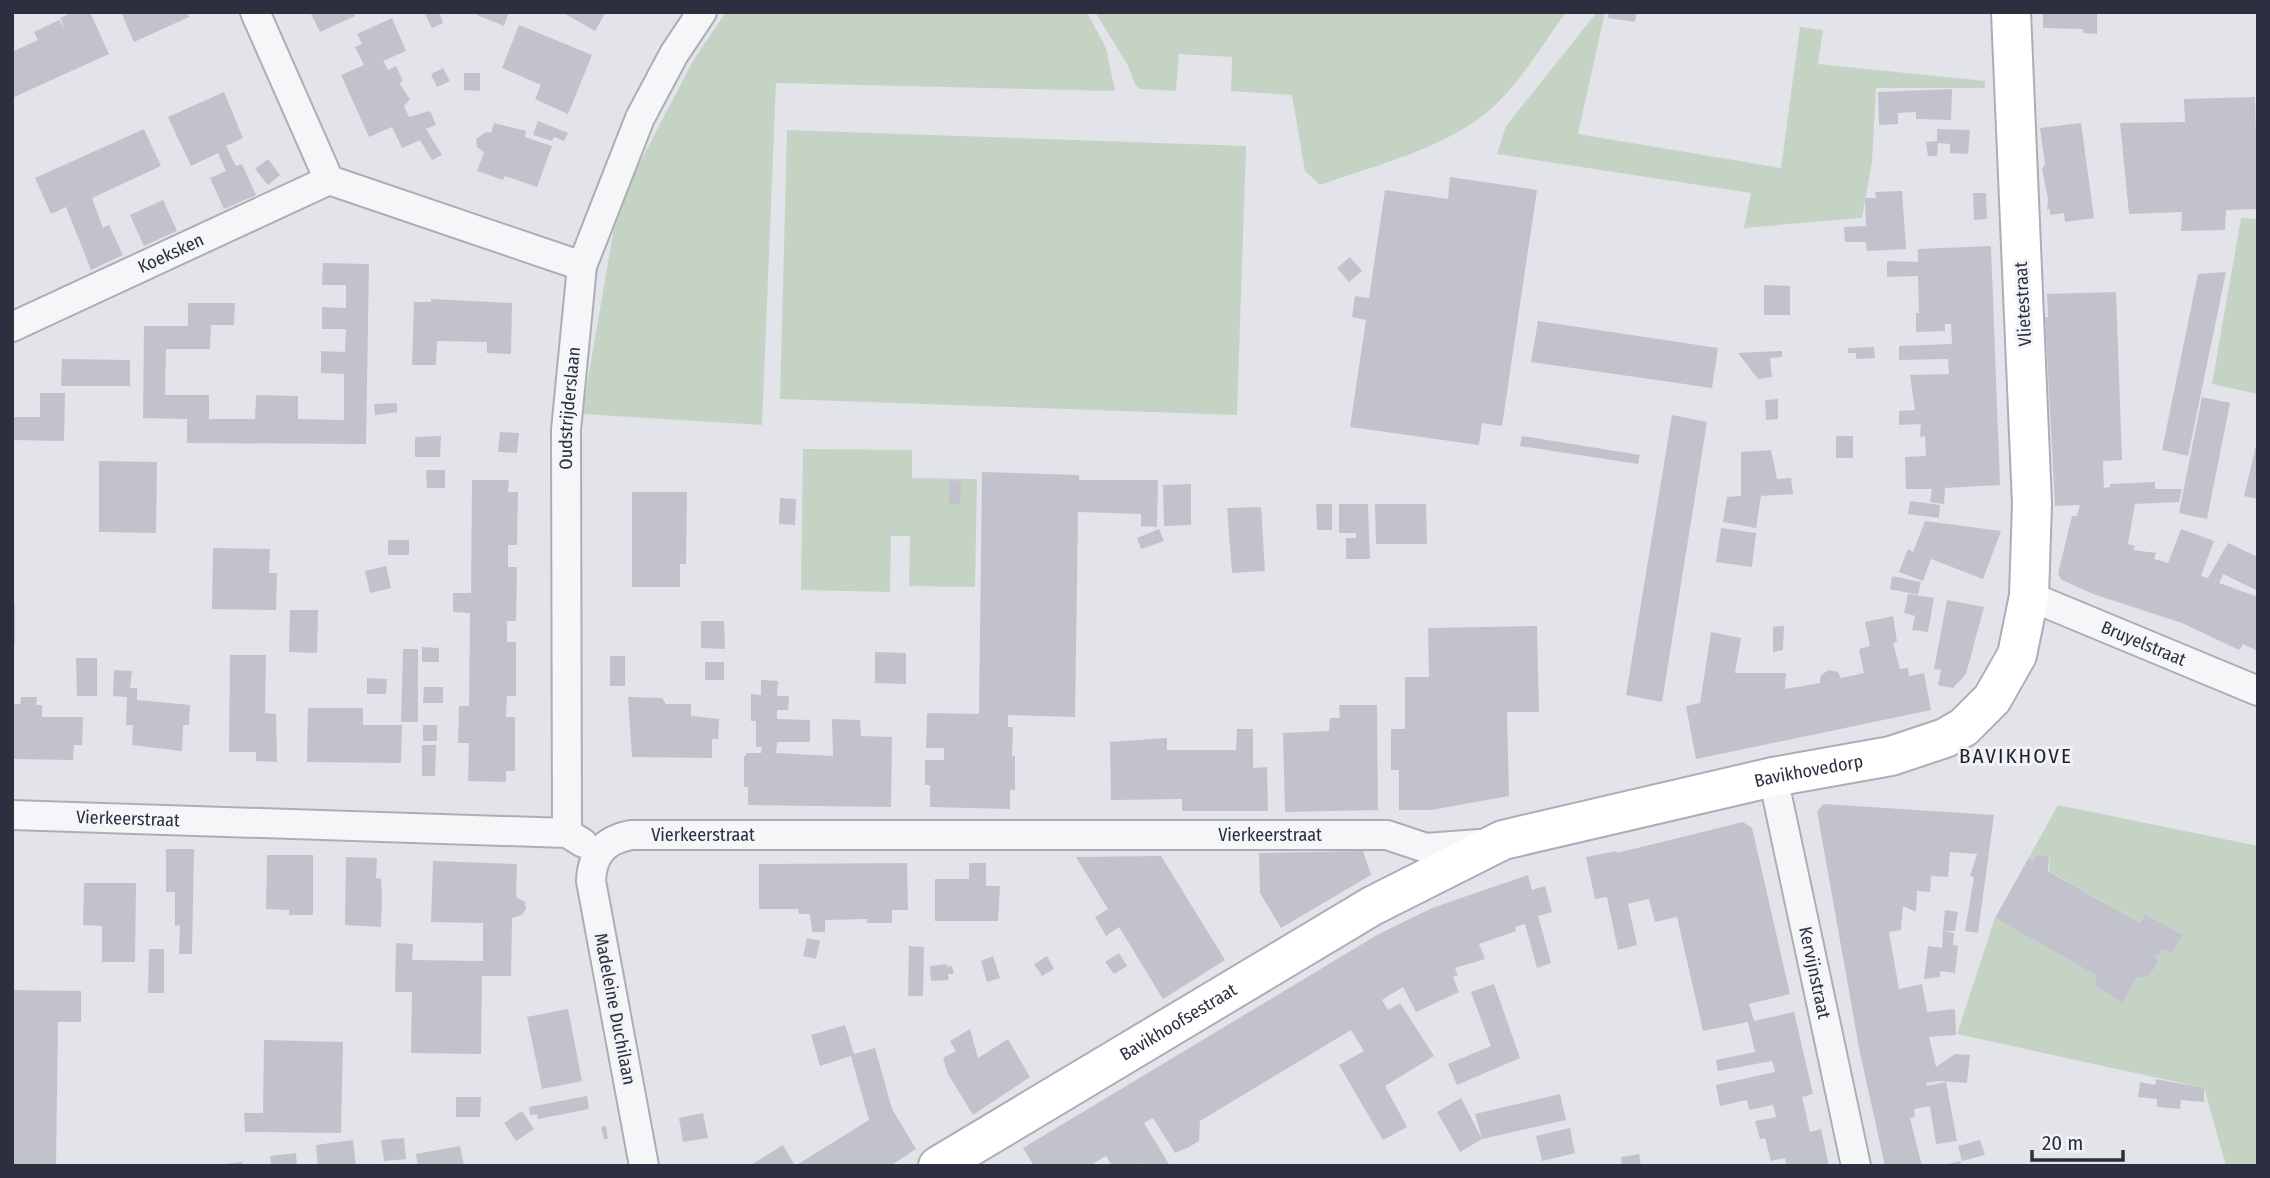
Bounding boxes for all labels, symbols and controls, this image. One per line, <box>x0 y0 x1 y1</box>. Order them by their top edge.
street label: Koeksken <box>134 229 207 278</box>
street label: Vlietestraat <box>2010 261 2036 347</box>
street label: Oudstrijderslaan <box>555 346 585 470</box>
street label: Bruyelstraat <box>2098 616 2189 671</box>
district label: BAVIKHOVE <box>1959 743 2073 769</box>
street label: Bavikhovedorp <box>1752 750 1865 792</box>
street label: Vierkeerstraat <box>76 806 180 831</box>
street label: Vierkeerstraat <box>651 824 755 846</box>
street label: Vierkeerstraat <box>1218 824 1322 846</box>
street label: Kervijnstraat <box>1794 924 1835 1021</box>
street label: Madeleine Duchilaan <box>589 931 641 1087</box>
street label: Bavikhoofsestraat <box>1116 979 1241 1066</box>
scale bar <box>2032 1118 2123 1162</box>
text: 20 m <box>2042 1130 2083 1156</box>

